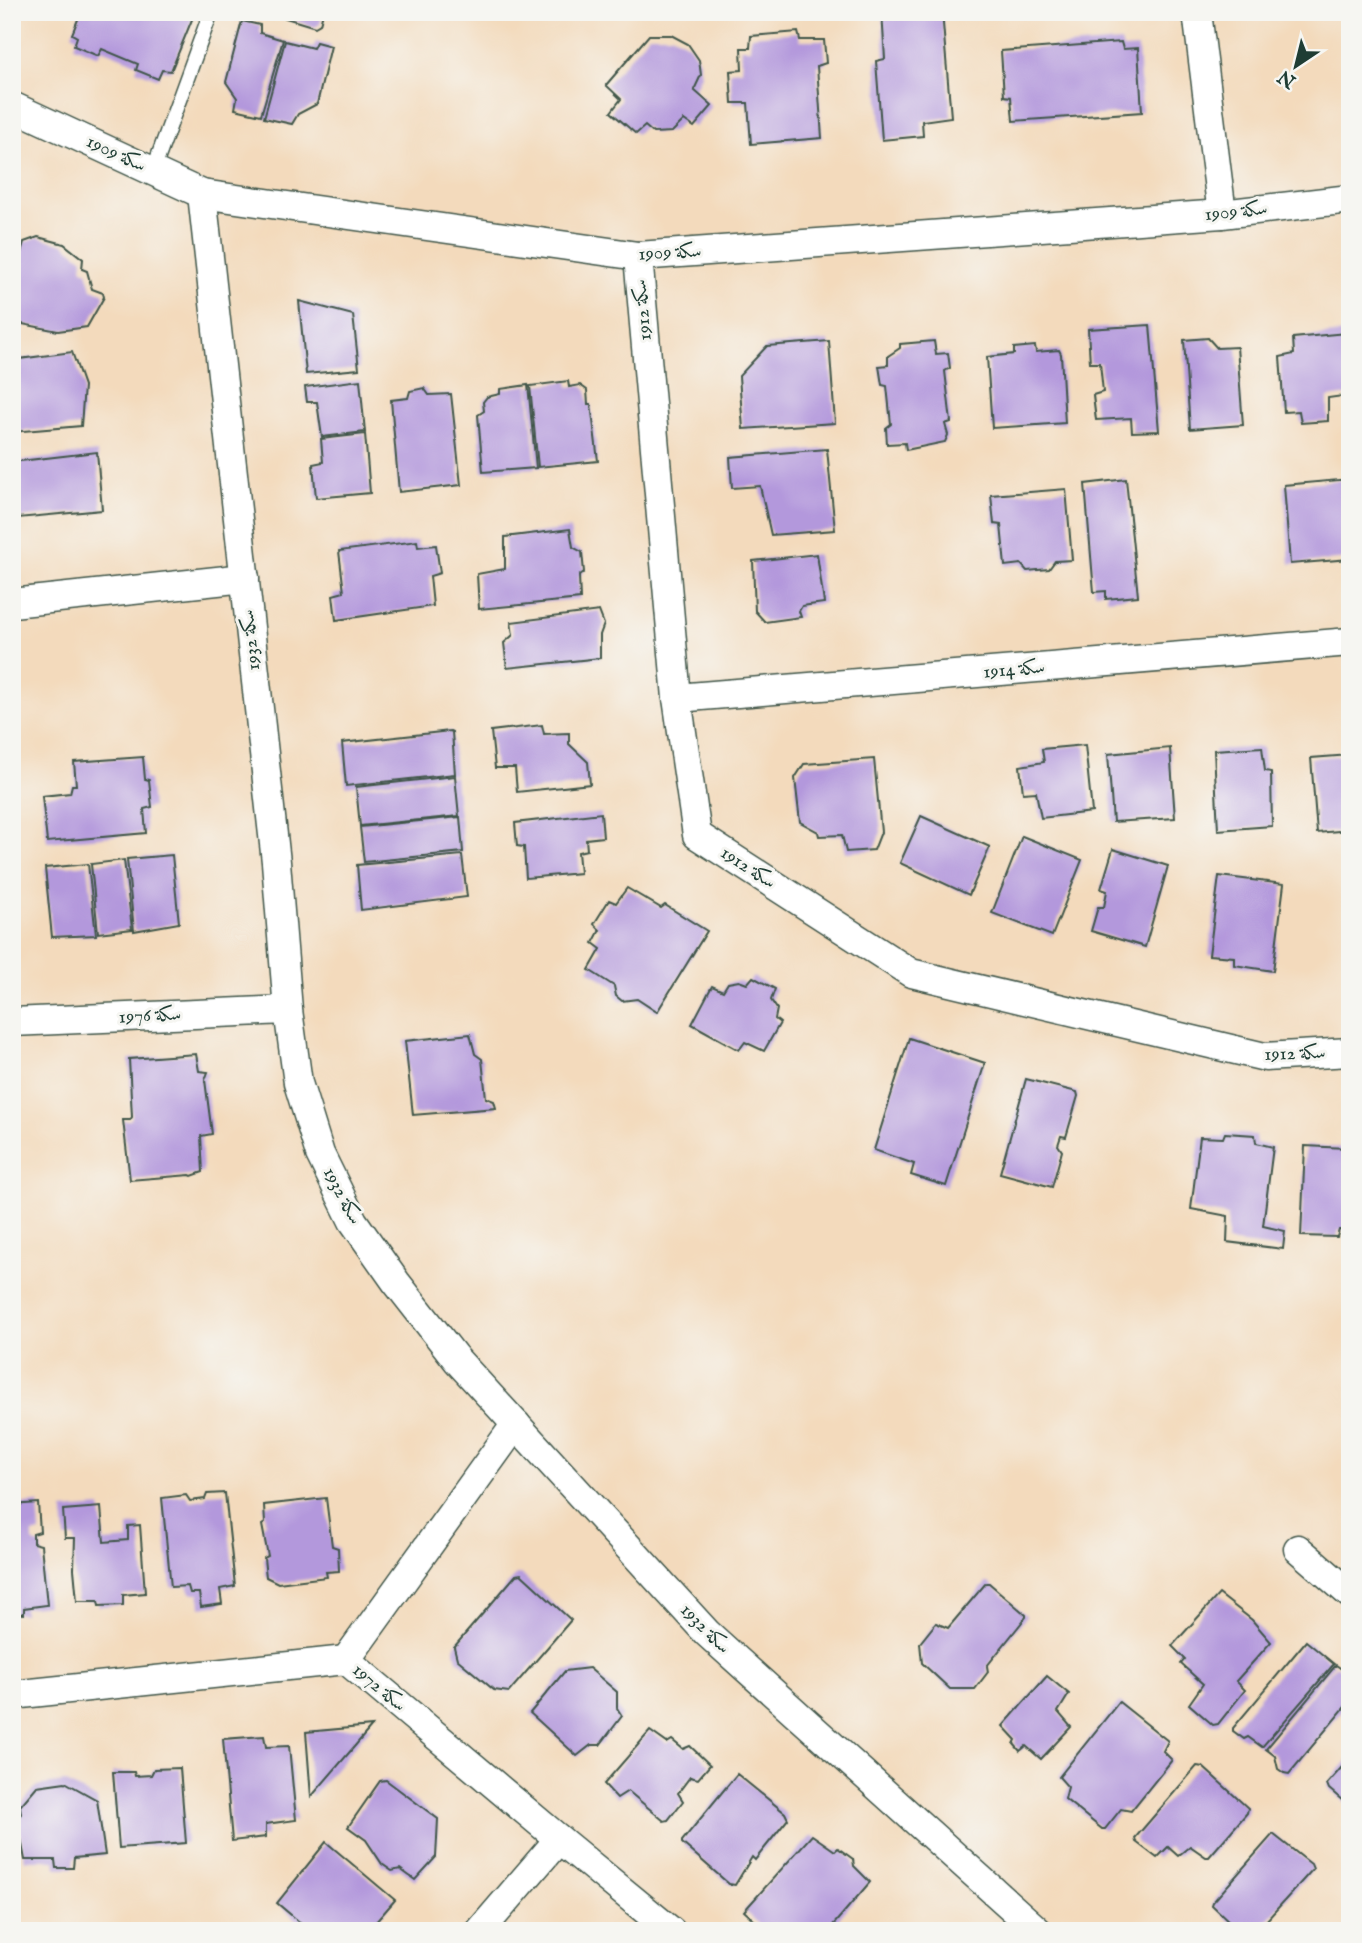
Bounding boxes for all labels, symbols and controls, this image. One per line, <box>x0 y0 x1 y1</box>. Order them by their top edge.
north arrow <box>1260 32 1330 102</box>
text: N <box>1273 63 1302 93</box>
street label: سكة 1909 <box>82 130 150 178</box>
street label: سكة 1909 <box>1203 197 1269 227</box>
street label: سكة 1909 <box>638 239 702 267</box>
street label: سكة 1912 <box>628 278 658 342</box>
street label: سكة 1932 <box>236 608 266 672</box>
street label: سكة 1914 <box>982 655 1046 685</box>
street label: سكة 1912 <box>716 841 780 895</box>
street label: سكة 1976 <box>118 1002 182 1030</box>
street label: سكة 1912 <box>1264 1041 1326 1067</box>
street label: سكة 1932 <box>317 1163 367 1229</box>
street label: سكة 1932 <box>675 1599 735 1659</box>
street label: سكة 1972 <box>347 1658 411 1718</box>

